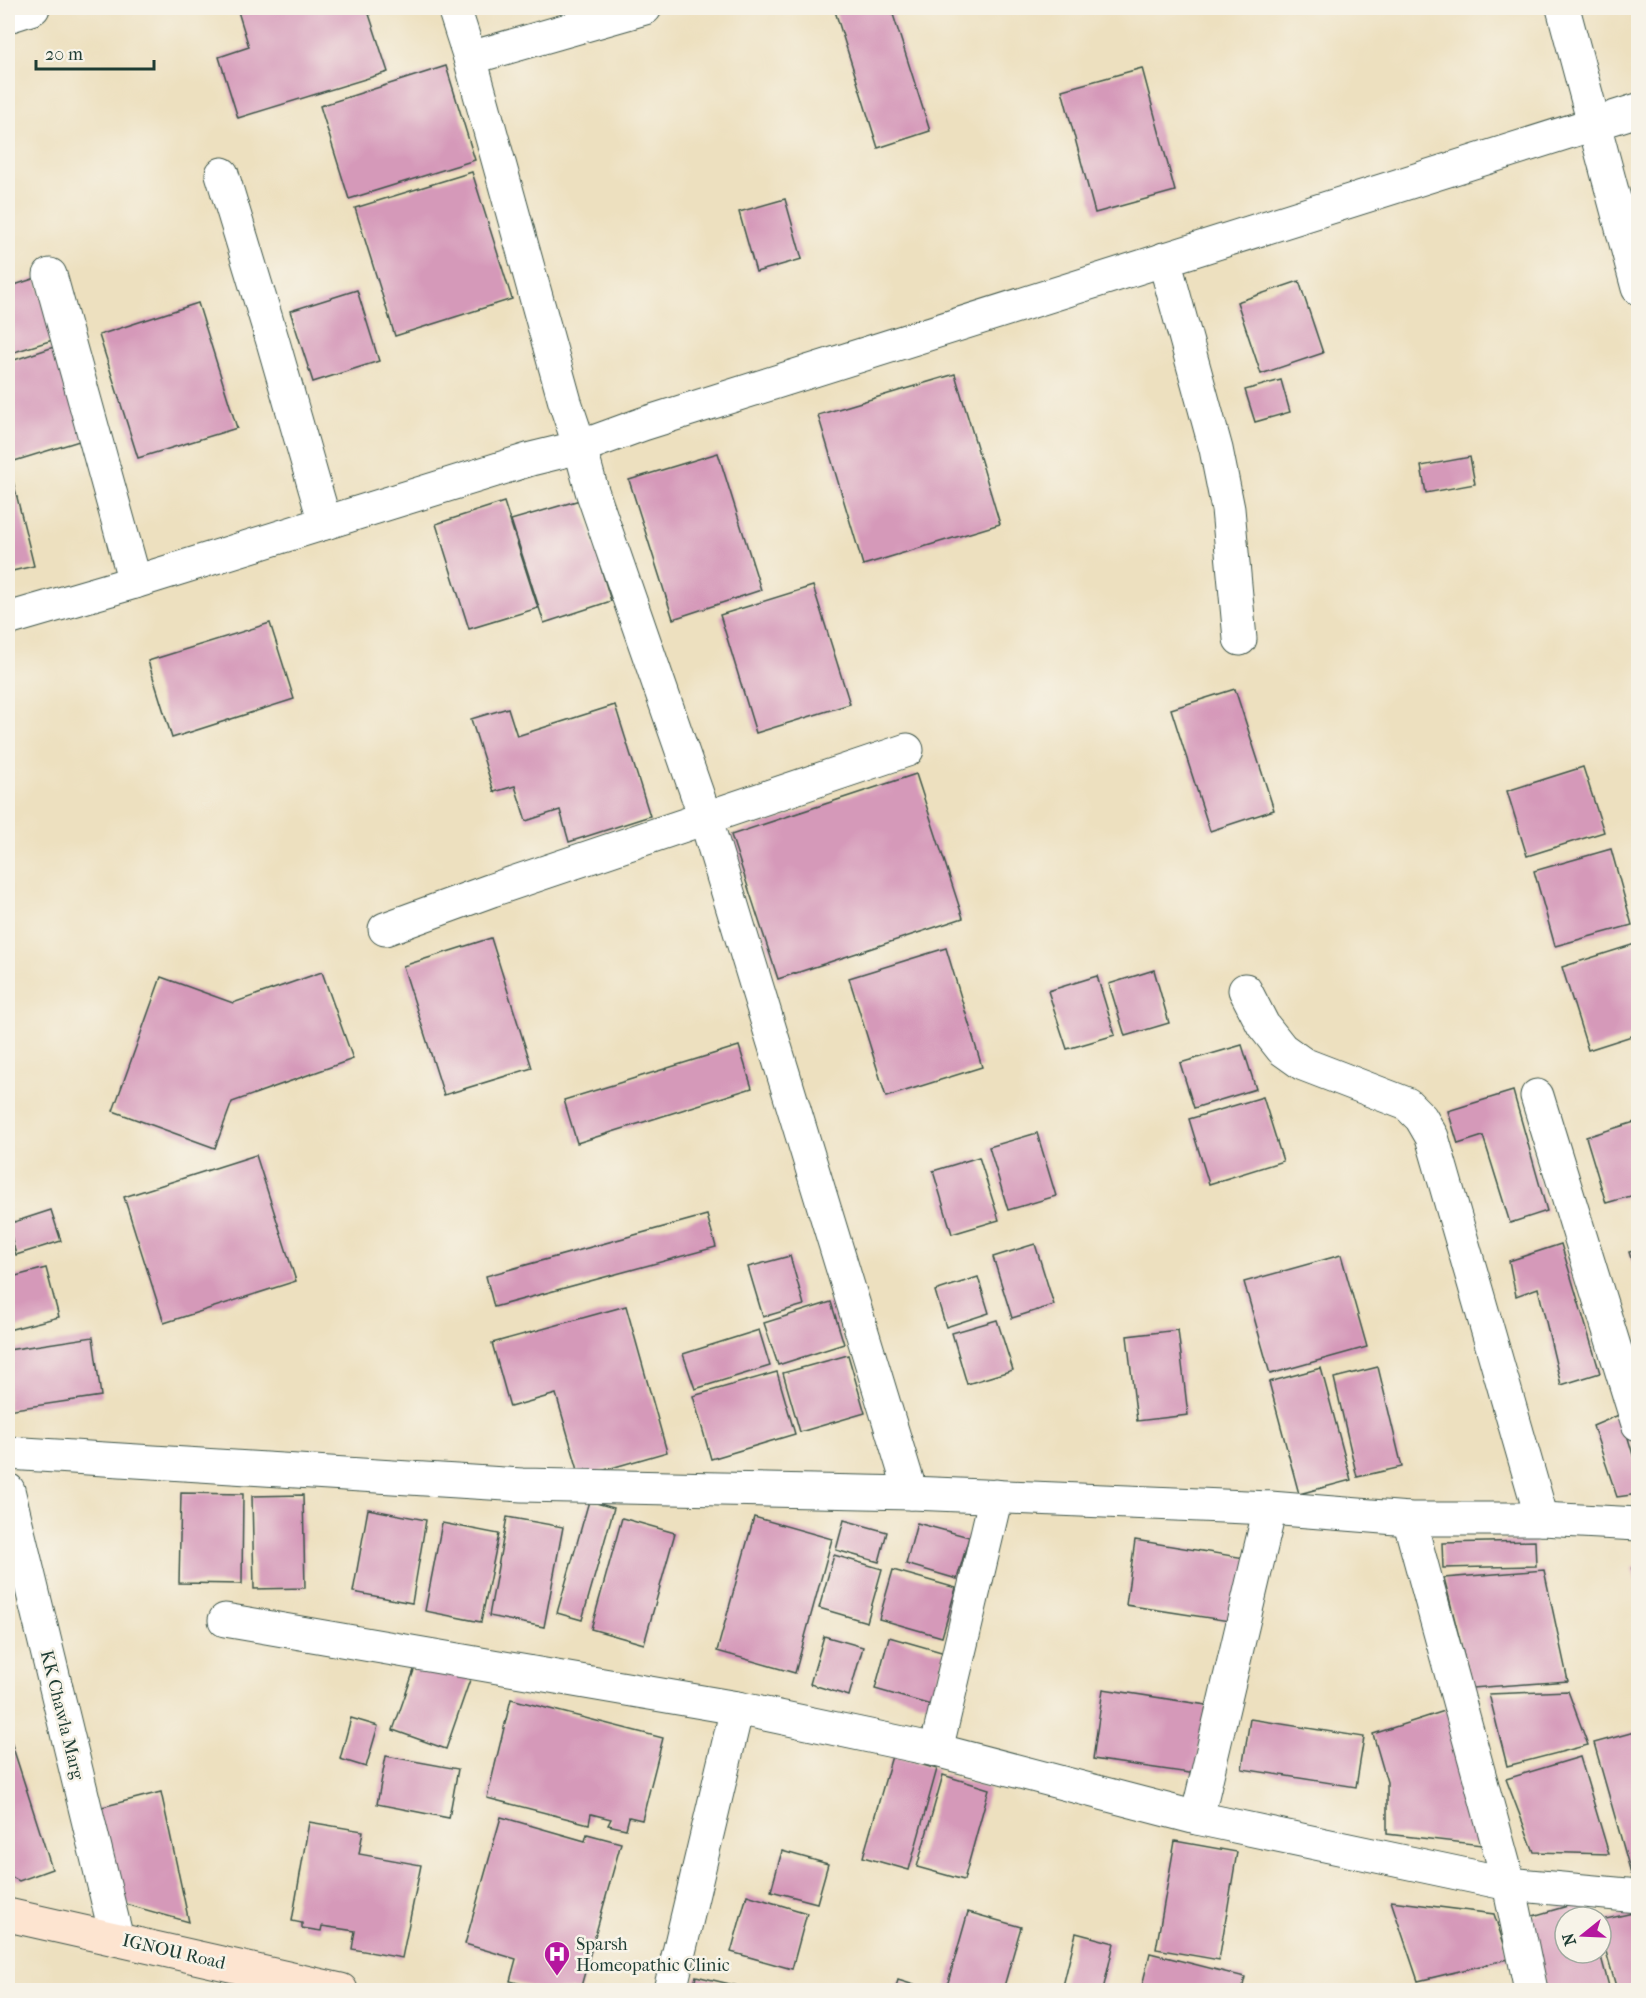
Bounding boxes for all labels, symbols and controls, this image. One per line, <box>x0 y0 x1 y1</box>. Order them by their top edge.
scale bar <box>36 33 154 71</box>
text: 20 m <box>45 44 83 65</box>
street label: KK Chawla Marg <box>36 1648 88 1782</box>
north arrow <box>1553 1905 1613 1965</box>
street label: IGNOU Road <box>120 1930 228 1974</box>
text: N <box>1558 1930 1580 1948</box>
place label: Sparsh Homeopathic Clinic <box>576 1934 730 1976</box>
hospital icon: Sparsh Homeopathic Clinic <box>542 1939 572 1977</box>

